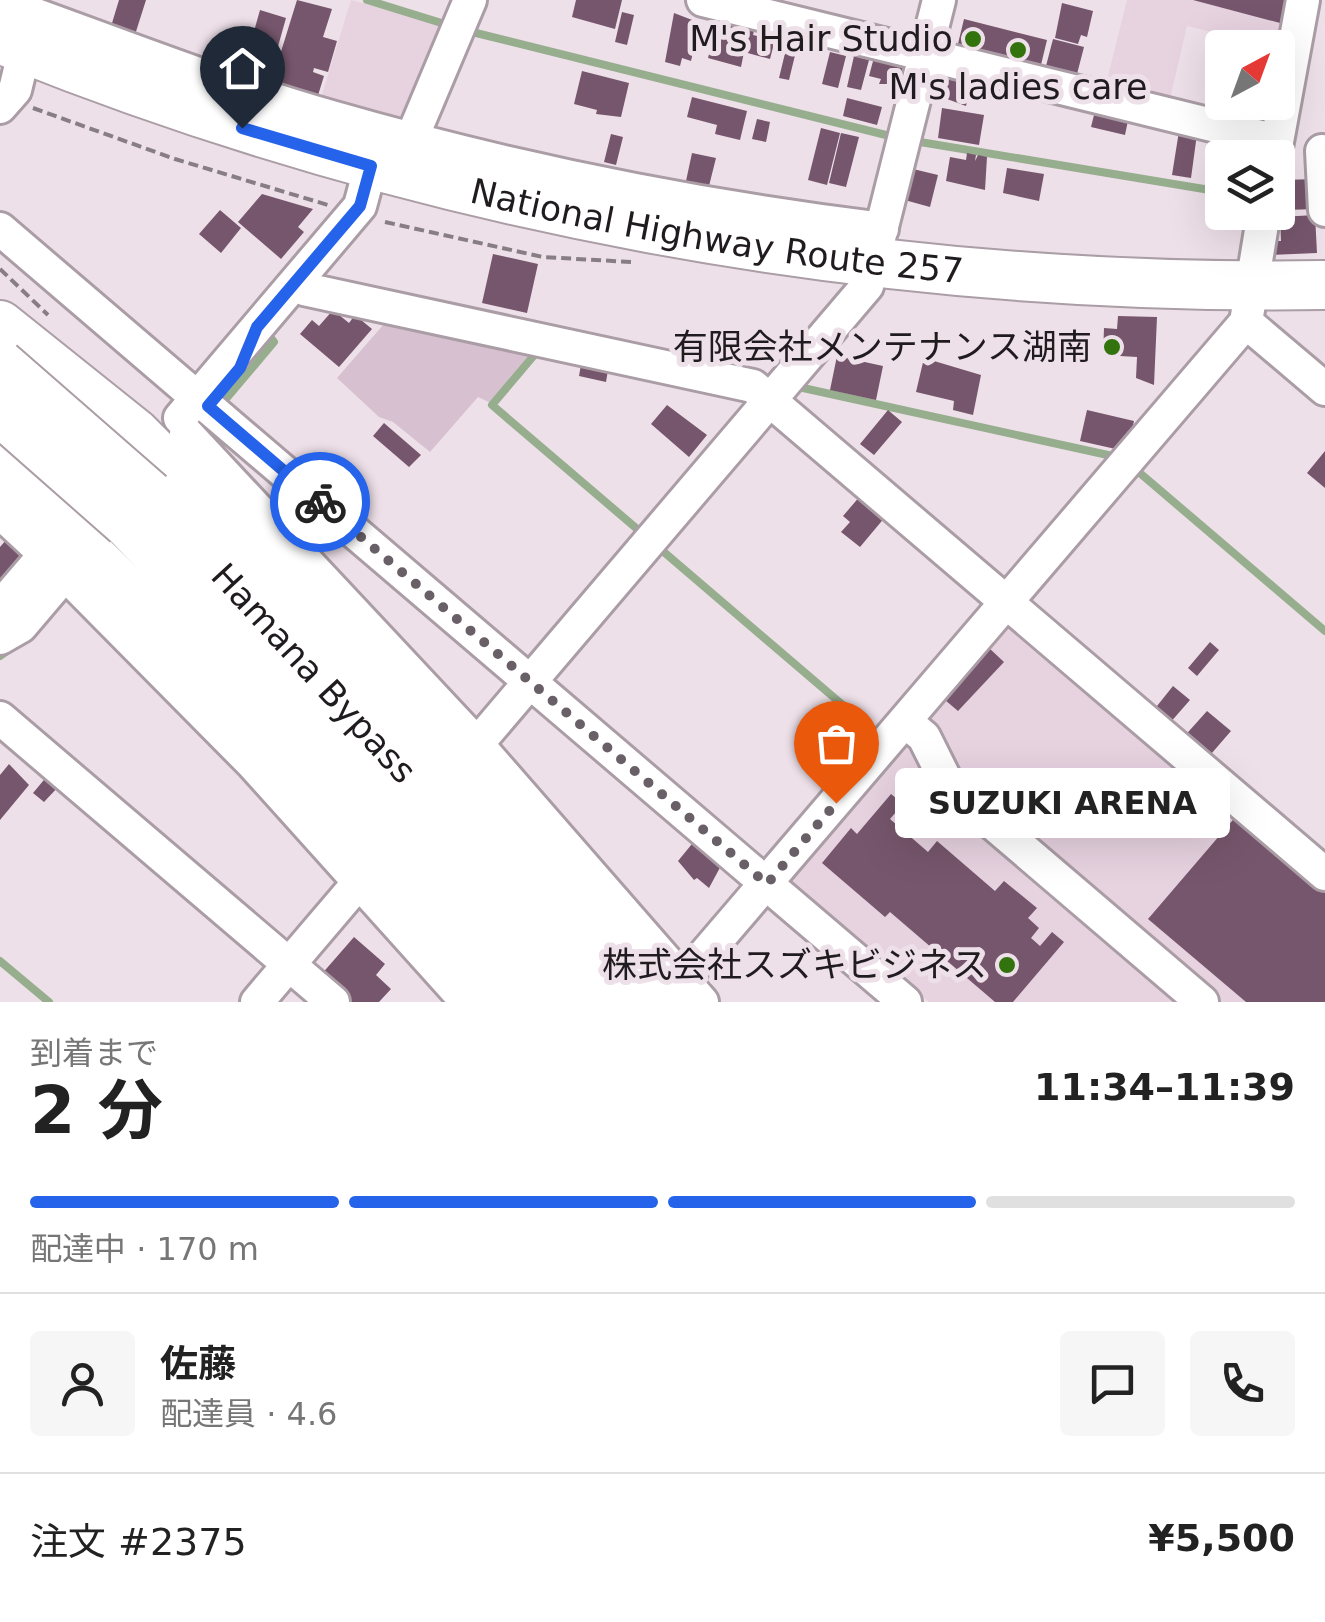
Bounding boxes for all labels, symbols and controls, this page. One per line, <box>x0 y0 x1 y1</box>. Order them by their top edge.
place label: M's Hair Studio <box>689 19 953 59</box>
pin <box>200 26 285 129</box>
marker: M's Hair Studio <box>962 28 984 50</box>
north arrow <box>1205 30 1295 120</box>
map controls <box>1205 30 1295 230</box>
marker: M's ladies care <box>1007 39 1029 61</box>
icon: home <box>215 41 270 96</box>
place label: M's ladies care <box>888 67 1148 107</box>
button: layers <box>1205 140 1295 230</box>
street label: National Highway Route 257 <box>467 171 965 291</box>
place label: 有限会社メンテナンス湖南 <box>673 327 1092 367</box>
marker: 有限会社メンテナンス湖南 <box>1101 336 1123 358</box>
courier <box>270 452 370 552</box>
icon: bike <box>293 475 348 530</box>
street label: Hamana Bypass <box>203 555 424 791</box>
pin <box>794 701 879 804</box>
icon: bag <box>809 716 864 771</box>
callout: SUZUKI ARENA <box>896 768 1231 838</box>
text: SUZUKI ARENA <box>928 784 1197 822</box>
place label: 株式会社スズキビジネス <box>602 945 987 985</box>
marker: 株式会社スズキビジネス <box>996 954 1018 976</box>
text: 到着まで <box>30 1034 158 1072</box>
text: 11:34–11:39 <box>1034 1065 1295 1109</box>
text: 2 分 <box>30 1073 163 1148</box>
text: 配達中 · 170 m <box>30 1230 259 1268</box>
button: person <box>30 1331 135 1436</box>
button: chat <box>1060 1331 1165 1436</box>
button: phone <box>1190 1331 1295 1436</box>
text: 佐藤 <box>160 1342 236 1386</box>
text: 配達員 · 4.6 <box>160 1395 337 1433</box>
text: ¥5,500 <box>1148 1516 1295 1560</box>
text: 注文 #2375 <box>30 1520 247 1564</box>

